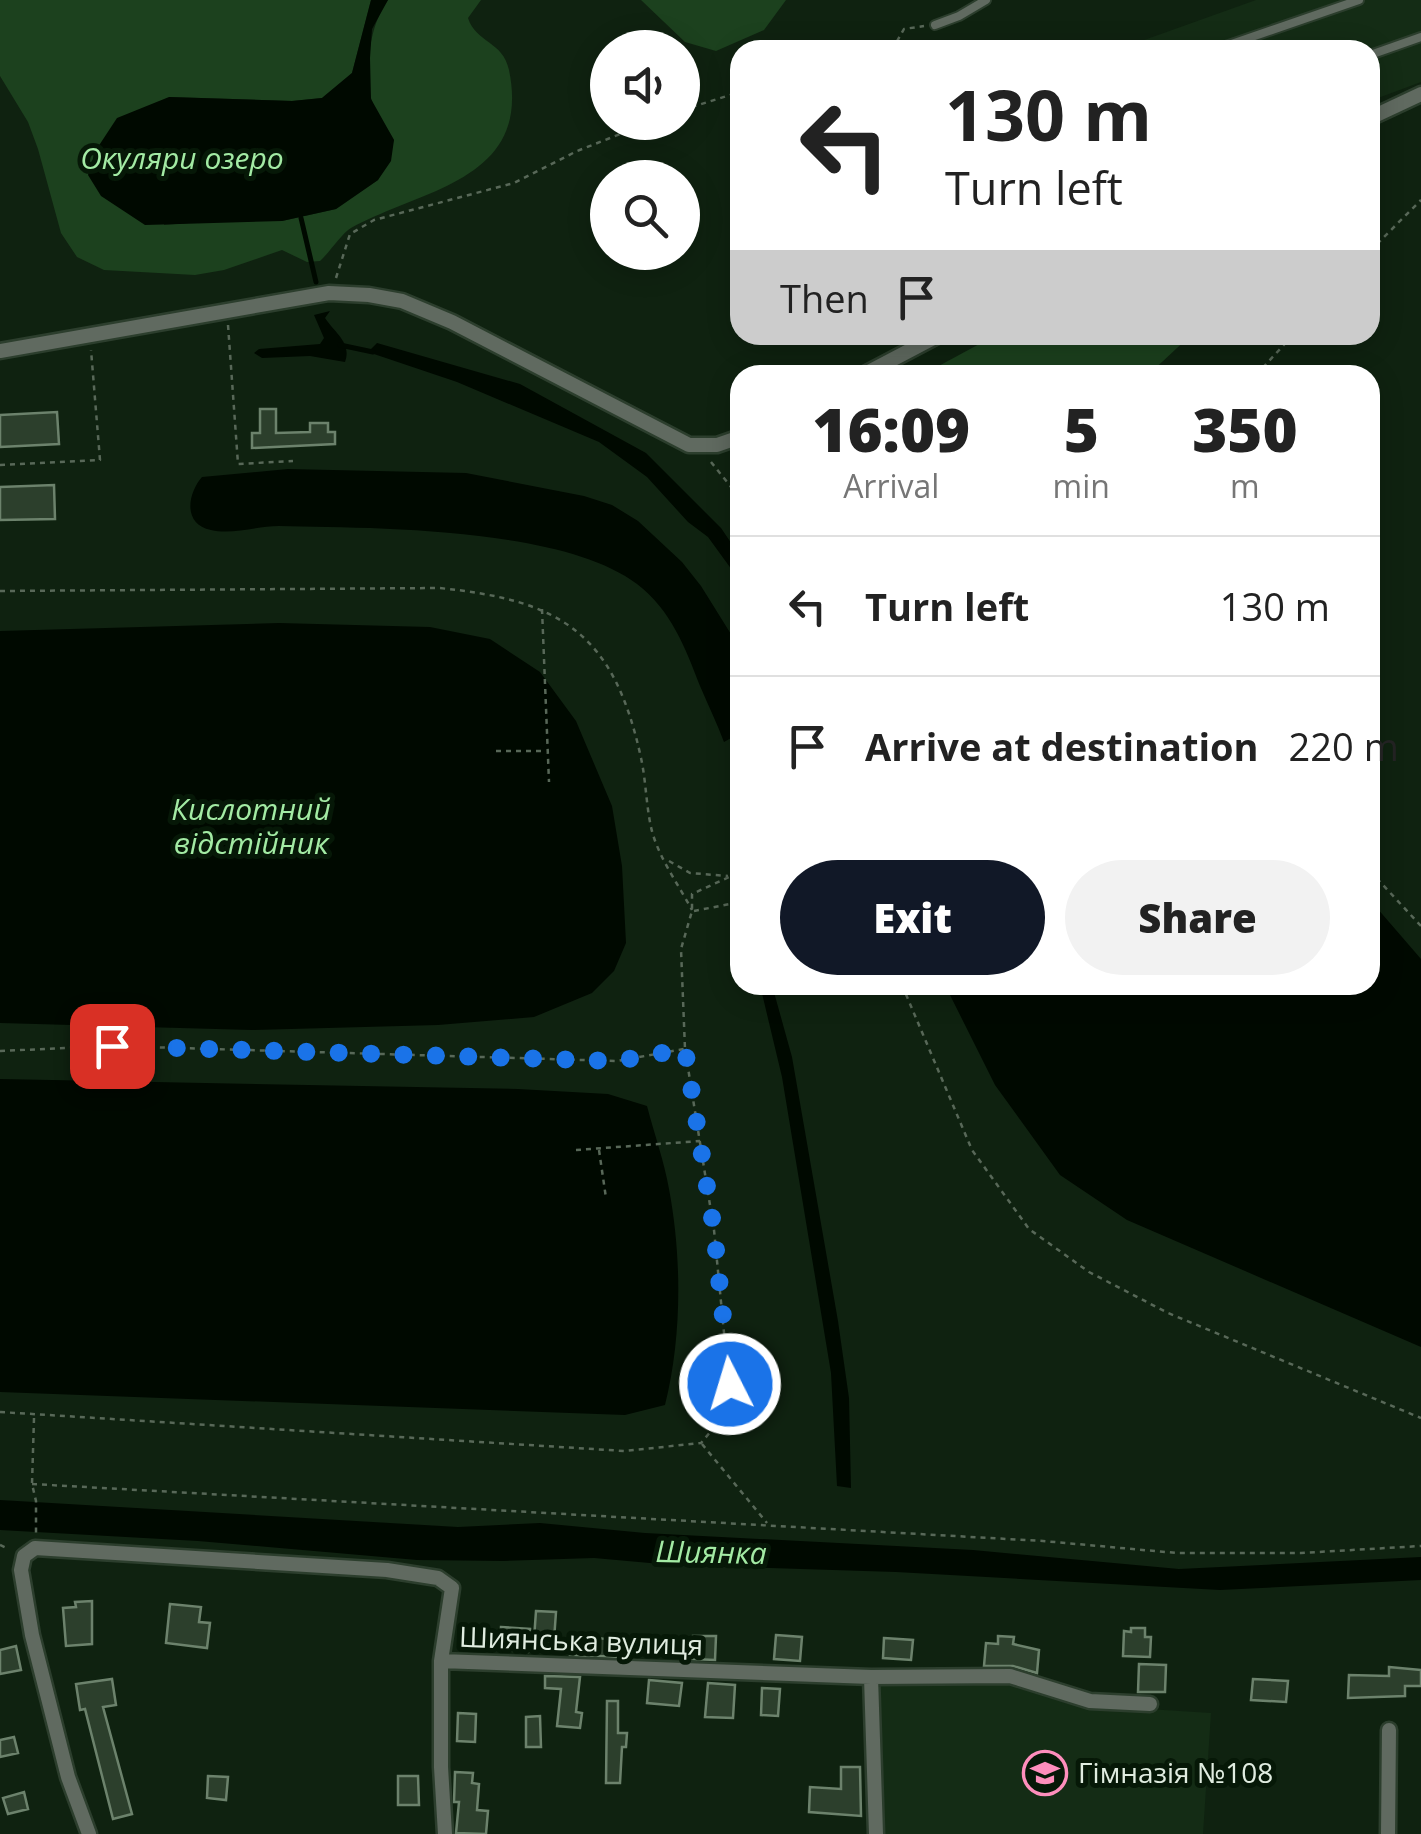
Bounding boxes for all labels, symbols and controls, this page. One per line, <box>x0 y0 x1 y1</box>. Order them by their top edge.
map controls <box>590 30 700 270</box>
button: sound <box>590 30 700 140</box>
text: 130 m <box>945 66 1152 162</box>
icon: left <box>780 80 910 210</box>
water label: Окуляри озеро <box>80 137 284 178</box>
text: Turn left <box>945 157 1123 218</box>
button: search <box>590 160 700 270</box>
icon: arrive <box>889 270 944 325</box>
text: Then <box>780 272 869 324</box>
text: 16:09 <box>812 388 970 470</box>
text: 5 <box>1064 388 1099 470</box>
text: 350 <box>1192 388 1298 470</box>
text: Arrival <box>843 464 939 507</box>
text: min <box>1053 464 1110 507</box>
text: m <box>1230 464 1260 507</box>
icon: left <box>780 579 835 634</box>
text: Turn left <box>865 580 1029 632</box>
text: 130 m <box>1220 580 1330 632</box>
icon: arrive <box>780 719 835 774</box>
text: Arrive at destination <box>865 720 1259 772</box>
text: 220 m <box>1289 720 1399 772</box>
water label: Кислотний відстійник <box>171 788 331 863</box>
button: Exit <box>780 860 1045 975</box>
button: Share <box>1065 860 1330 975</box>
pin <box>70 1004 155 1089</box>
icon: arrive <box>85 1019 140 1074</box>
position arrow <box>678 1332 782 1436</box>
water label: Шиянка <box>655 1530 767 1573</box>
street label: Шиянська вулиця <box>458 1617 704 1663</box>
school or university icon: Гімназія №108 <box>1022 1750 1068 1796</box>
place label: Гімназія №108 <box>1078 1753 1273 1791</box>

